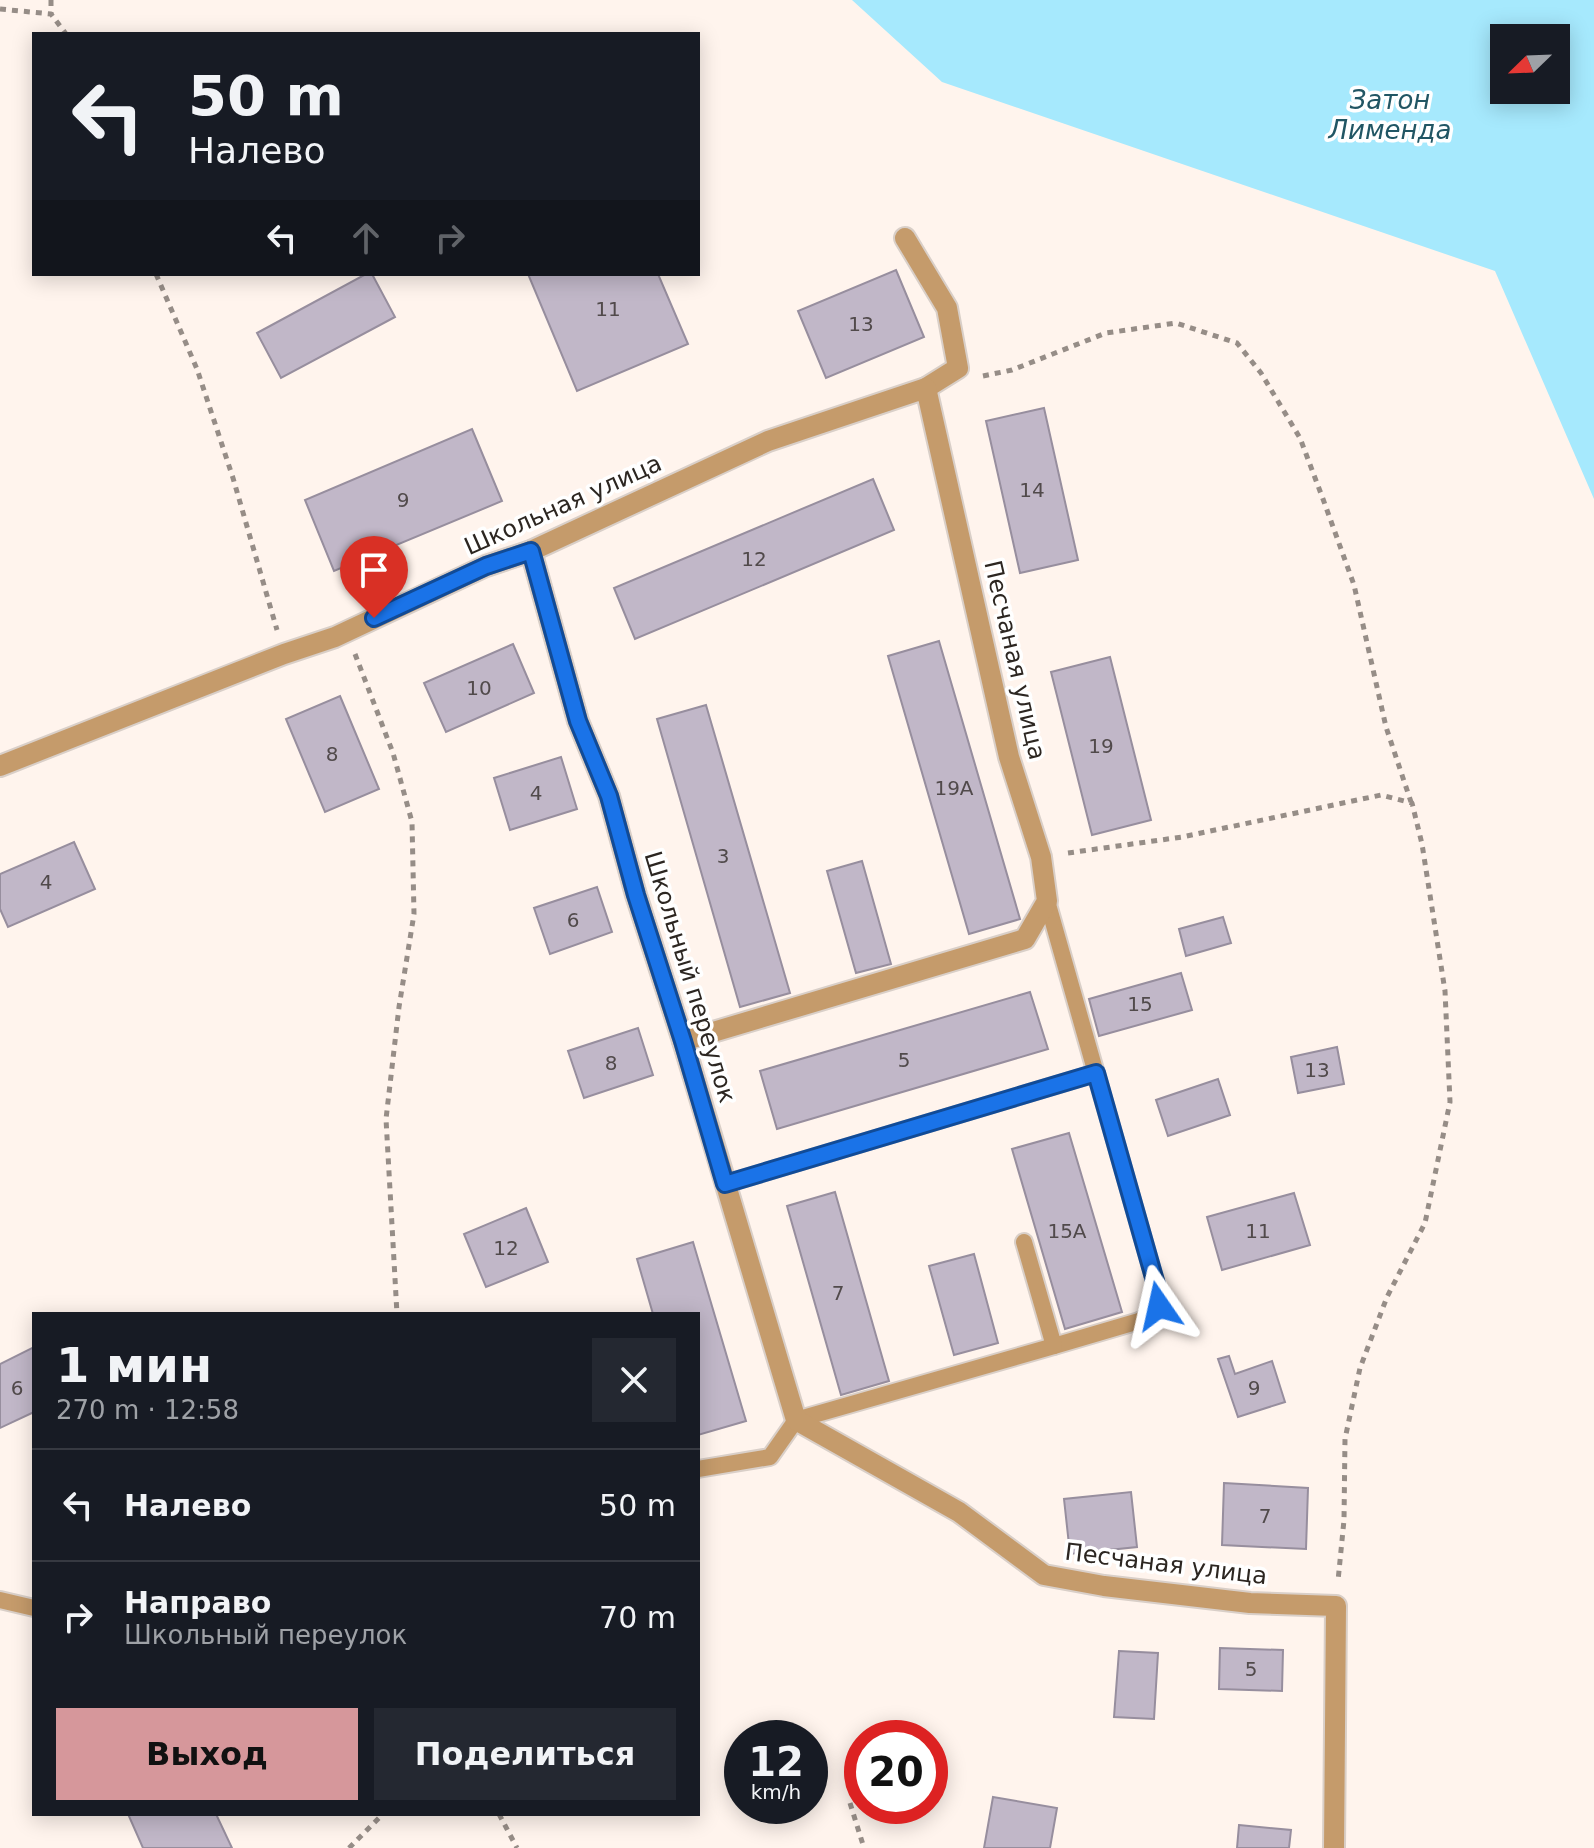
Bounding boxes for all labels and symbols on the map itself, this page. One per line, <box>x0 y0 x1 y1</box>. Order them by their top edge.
north arrow <box>1490 24 1570 104</box>
water label: Затон Лименда <box>1328 85 1451 145</box>
house number: 11 <box>595 297 621 321</box>
house number: 13 <box>848 312 874 336</box>
street label: Школьная улица <box>460 449 666 561</box>
house number: 14 <box>1019 478 1045 502</box>
house number: 9 <box>397 488 409 512</box>
pin <box>340 536 408 618</box>
house number: 12 <box>741 547 767 571</box>
street label: Песчаная улица <box>978 558 1052 762</box>
house number: 10 <box>466 676 492 700</box>
house number: 19 <box>1088 734 1114 758</box>
house number: 8 <box>326 742 338 766</box>
house number: 19А <box>934 776 974 800</box>
house number: 4 <box>530 781 542 805</box>
house number: 3 <box>717 844 729 868</box>
street label: Школьный переулок <box>638 848 742 1106</box>
house number: 4 <box>40 870 52 894</box>
house number: 6 <box>567 908 579 932</box>
house number: 15 <box>1127 992 1153 1016</box>
house number: 5 <box>898 1048 910 1072</box>
house number: 8 <box>605 1051 617 1075</box>
house number: 13 <box>1304 1058 1330 1082</box>
house number: 15А <box>1047 1219 1087 1243</box>
house number: 11 <box>1245 1219 1271 1243</box>
house number: 12 <box>493 1236 519 1260</box>
position arrow <box>1117 1264 1201 1348</box>
house number: 7 <box>832 1281 844 1305</box>
house number: 6 <box>11 1376 23 1400</box>
house number: 9 <box>1248 1376 1260 1400</box>
house number: 7 <box>1259 1504 1271 1528</box>
street label: Песчаная улица <box>1063 1538 1269 1590</box>
house number: 5 <box>1245 1657 1257 1681</box>
speed limit sign: 20 <box>844 1720 948 1824</box>

